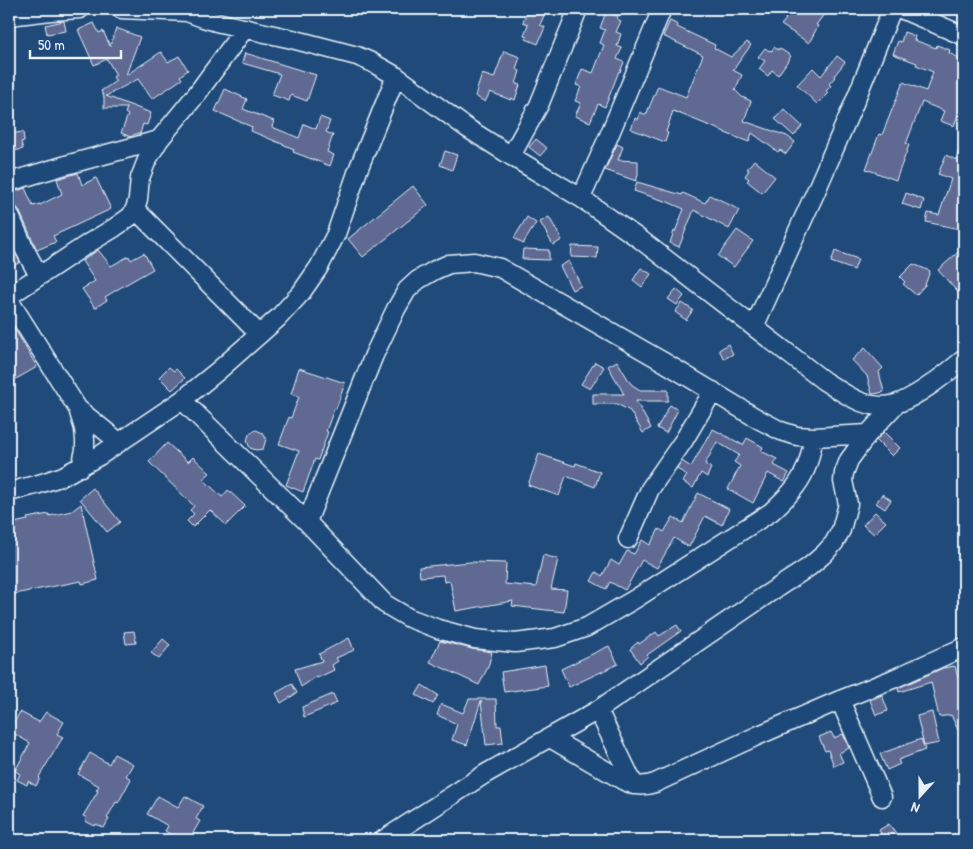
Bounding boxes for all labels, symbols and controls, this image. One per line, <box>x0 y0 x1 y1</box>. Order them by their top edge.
scale bar <box>30 28 121 60</box>
text: 50 m <box>38 34 65 55</box>
north arrow <box>896 772 946 822</box>
text: N <box>908 798 922 819</box>

